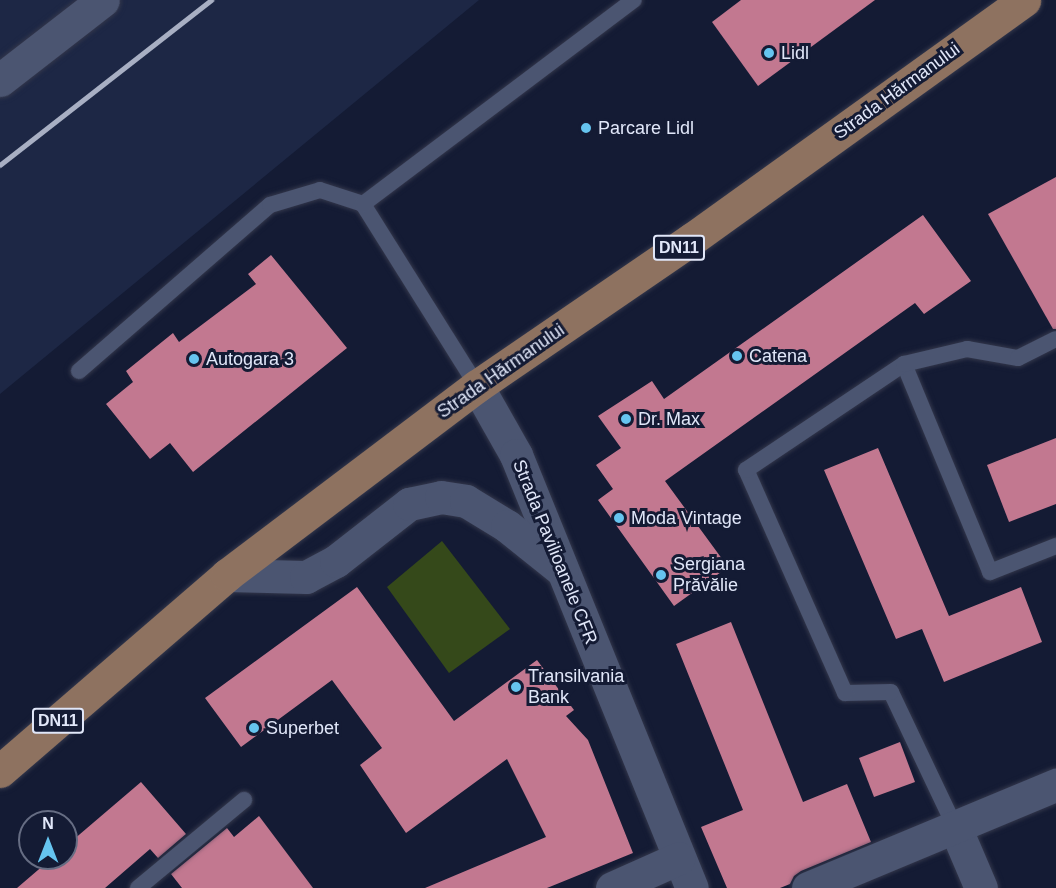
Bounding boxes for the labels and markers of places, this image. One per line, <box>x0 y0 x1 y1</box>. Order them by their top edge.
place label: Lidl <box>781 42 809 64</box>
marker: Lidl <box>762 46 776 60</box>
place label: Parcare Lidl <box>598 117 694 139</box>
marker: Parcare Lidl <box>579 121 593 135</box>
place label: Catena <box>749 345 807 367</box>
place label: Autogara 3 <box>206 348 294 370</box>
marker: Catena <box>730 349 744 363</box>
marker: Autogara 3 <box>187 352 201 366</box>
place label: Dr. Max <box>638 408 700 430</box>
marker: Dr. Max <box>619 412 633 426</box>
place label: Moda Vintage <box>631 507 742 529</box>
marker: Moda Vintage <box>612 511 626 525</box>
place label: Sergiana Prăvălie <box>673 554 745 596</box>
marker: Sergiana Prăvălie <box>654 568 668 582</box>
place label: Transilvania Bank <box>528 666 624 708</box>
marker: Transilvania Bank <box>509 680 523 694</box>
place label: Superbet <box>266 717 339 739</box>
marker: Superbet <box>247 721 261 735</box>

